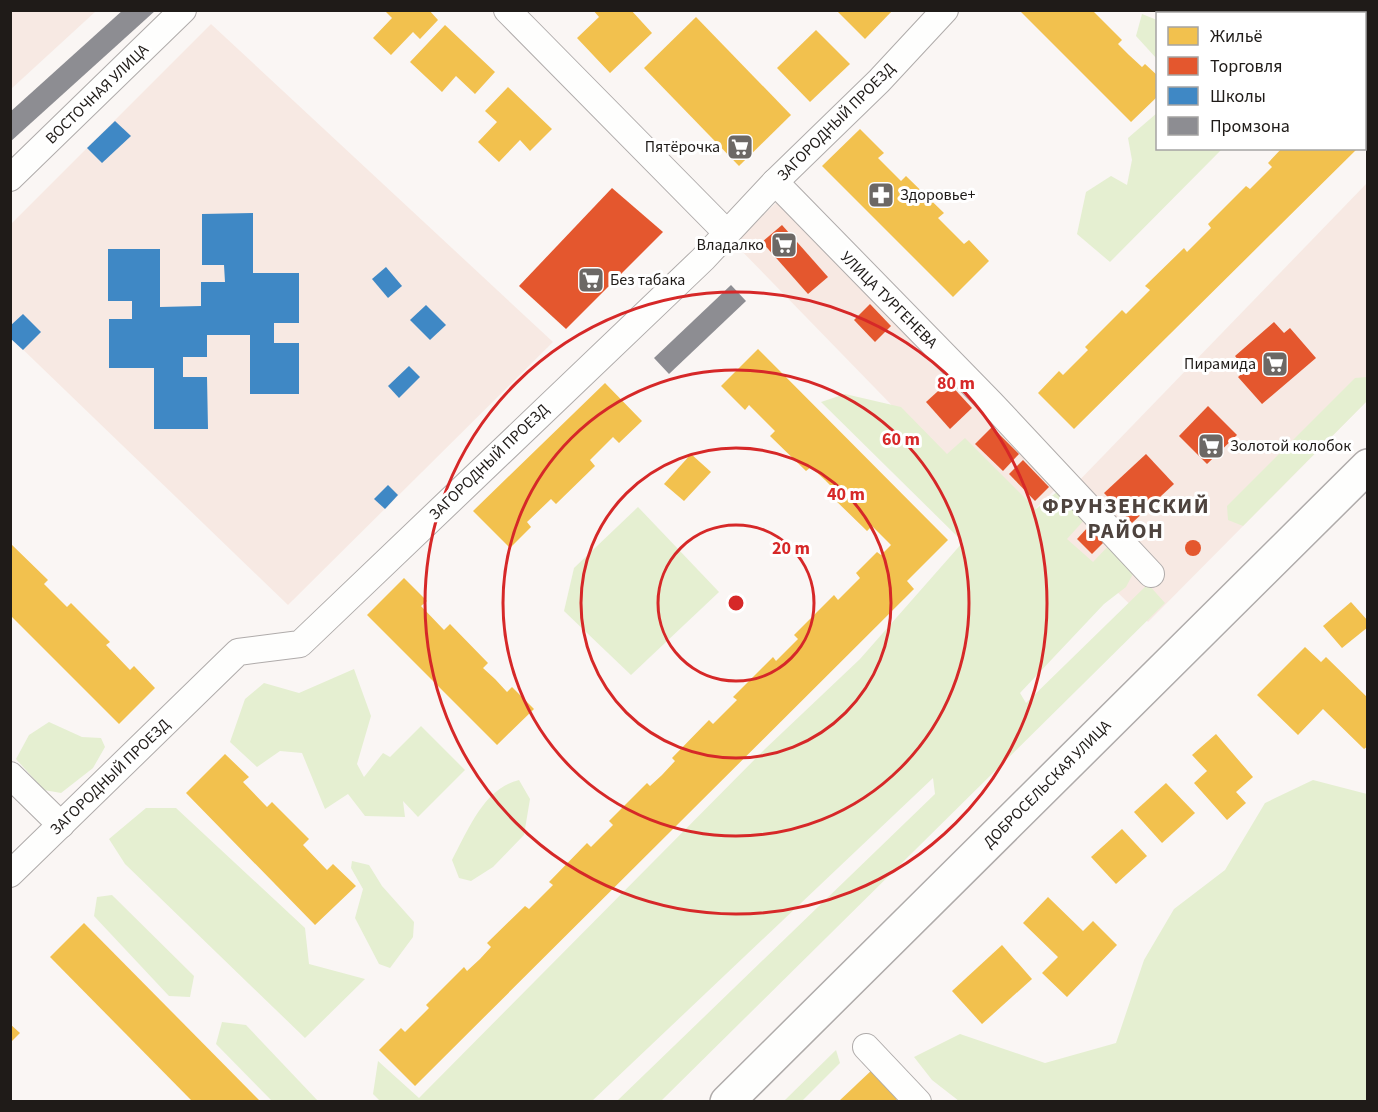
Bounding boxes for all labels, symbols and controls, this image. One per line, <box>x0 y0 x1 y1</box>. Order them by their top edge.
legend <box>1156 12 1366 150</box>
text: Жильё <box>1210 24 1263 49</box>
street label: ВОСТОЧНАЯ УЛИЦА <box>41 39 154 149</box>
text: Торговля <box>1210 54 1283 79</box>
street label: ЗАГОРОДНЫЙ ПРОЕЗД <box>772 58 900 186</box>
text: Школы <box>1210 84 1266 109</box>
text: Промзона <box>1210 114 1290 139</box>
supermarket icon: Пятёрочка <box>725 132 755 162</box>
place label: Пятёрочка <box>645 136 720 158</box>
pharmacy icon: Здоровье+ <box>866 180 896 210</box>
place label: Здоровье+ <box>900 184 975 206</box>
supermarket icon: Владалко <box>769 230 799 260</box>
place label: Владалко <box>697 234 764 256</box>
street label: УЛИЦА ТУРГЕНЕВА <box>836 247 943 354</box>
supermarket icon: Без табака <box>576 265 606 295</box>
place label: Без табака <box>610 269 685 291</box>
supermarket icon: Пирамида <box>1260 349 1290 379</box>
place label: Пирамида <box>1184 353 1256 375</box>
text: 80 m <box>937 371 975 396</box>
street label: ЗАГОРОДНЫЙ ПРОЕЗД <box>424 399 554 525</box>
text: 60 m <box>882 427 920 452</box>
supermarket icon: Золотой колобок <box>1196 431 1226 461</box>
place label: Золотой колобок <box>1230 435 1351 457</box>
text: 40 m <box>827 482 865 507</box>
district label: ФРУНЗЕНСКИЙ РАЙОН <box>1042 490 1210 547</box>
text: 20 m <box>772 536 810 561</box>
centre of rings <box>726 593 746 613</box>
street label: ЗАГОРОДНЫЙ ПРОЕЗД <box>45 714 175 840</box>
street label: ДОБРОСЕЛЬСКАЯ УЛИЦА <box>978 715 1116 853</box>

